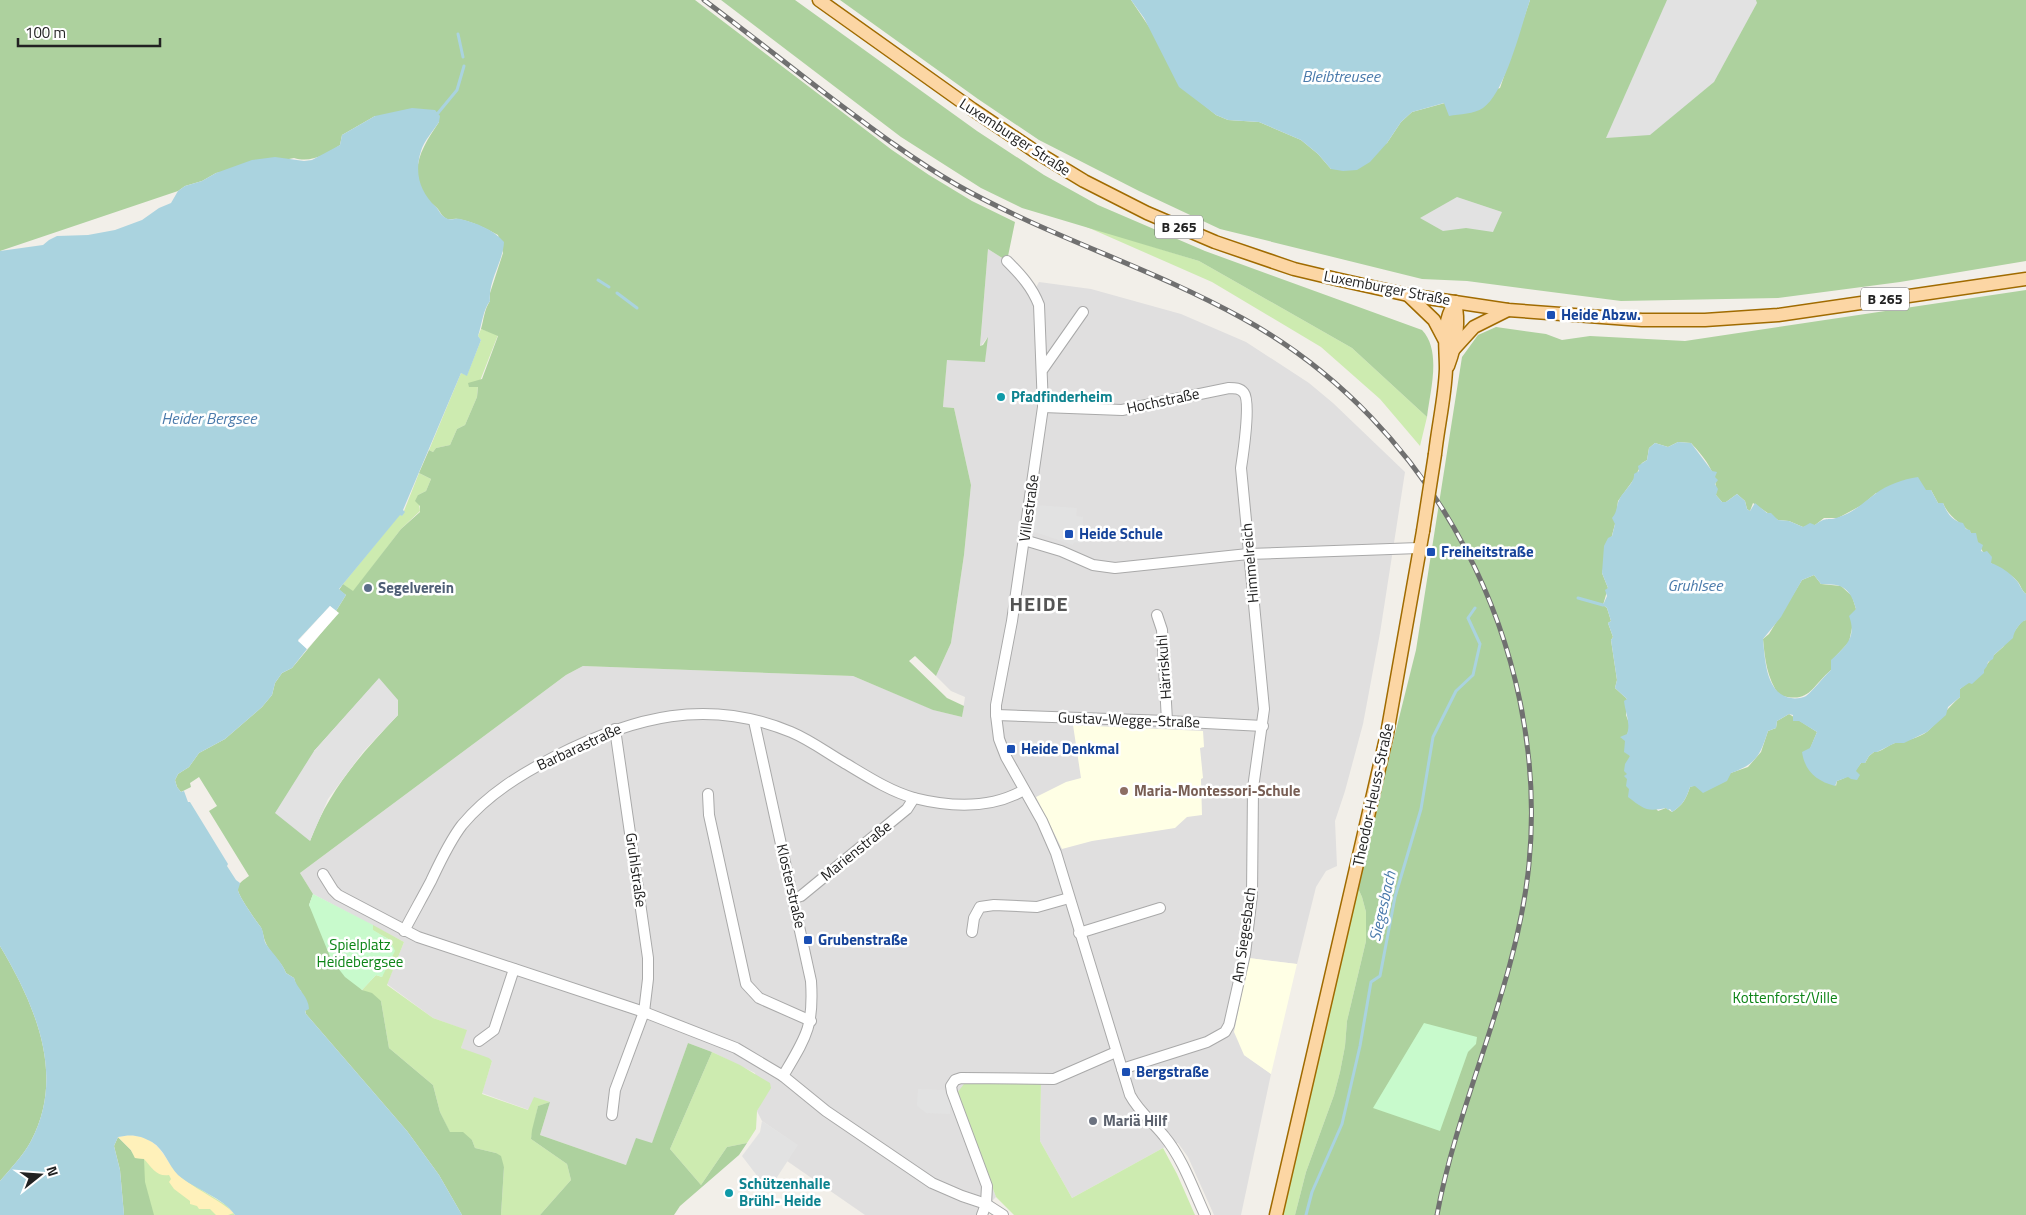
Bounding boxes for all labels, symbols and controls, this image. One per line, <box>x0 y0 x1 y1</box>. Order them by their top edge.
scale bar <box>18 15 160 47</box>
text: 100 m <box>25 21 66 44</box>
water label: Bleibtreusee <box>1302 64 1382 88</box>
street label: Luxemburger Straße <box>955 92 1075 181</box>
road number: B 265 <box>1155 216 1203 238</box>
street label: Luxemburger Straße <box>1322 264 1452 311</box>
road number: B 265 <box>1861 288 1909 310</box>
place label: Heide Abzw. <box>1561 303 1641 326</box>
marker: Heide Abzw. <box>1545 309 1557 321</box>
street label: Hochstraße <box>1124 382 1201 419</box>
place label: Pfadfinderheim <box>1011 385 1112 408</box>
marker: Pfadfinderheim <box>995 391 1007 403</box>
water label: Heider Bergsee <box>161 406 258 430</box>
street label: Villestraße <box>1012 473 1045 543</box>
place label: Heide Schule <box>1079 522 1163 545</box>
street label: Himmelreich <box>1235 522 1264 604</box>
marker: Heide Schule <box>1063 528 1075 540</box>
place label: Freiheitstraße <box>1441 540 1534 563</box>
marker: Freiheitstraße <box>1425 546 1437 558</box>
water label: Gruhlsee <box>1667 573 1724 597</box>
place label: Segelverein <box>378 576 454 599</box>
marker: Segelverein <box>362 582 374 594</box>
district label: HEIDE <box>1009 588 1069 619</box>
street label: Härriskuhl <box>1150 634 1177 700</box>
street label: Gustav-Wegge-Straße <box>1058 706 1200 733</box>
street label: Barbarastraße <box>533 717 625 776</box>
street label: Theodor-Heuss-Straße <box>1346 721 1399 869</box>
place label: Heide Denkmal <box>1021 737 1119 760</box>
marker: Heide Denkmal <box>1005 743 1017 755</box>
place label: Maria-Montessori-Schule <box>1134 779 1301 802</box>
marker: Maria-Montessori-Schule <box>1118 785 1130 797</box>
street label: Marienstraße <box>815 815 896 886</box>
street label: Gruhlstraße <box>620 831 653 909</box>
street label: Klosterstraße <box>771 841 812 930</box>
water label: Siegesbach <box>1362 868 1402 943</box>
street label: Am Siegesbach <box>1225 886 1262 984</box>
place label: Grubenstraße <box>818 928 908 951</box>
park label: Spielplatz Heidebergsee <box>317 933 403 973</box>
marker: Grubenstraße <box>802 934 814 946</box>
park label: Kottenforst/Ville <box>1732 986 1838 1009</box>
place label: Bergstraße <box>1136 1060 1209 1083</box>
marker: Bergstraße <box>1120 1066 1132 1078</box>
place label: Mariä Hilf <box>1103 1109 1168 1132</box>
marker: Mariä Hilf <box>1087 1115 1099 1127</box>
north arrow <box>15 1150 65 1200</box>
text: N <box>41 1163 64 1179</box>
place label: Schützenhalle Brühl- Heide <box>739 1172 831 1212</box>
marker: Schützenhalle Brühl- Heide <box>723 1187 735 1199</box>

